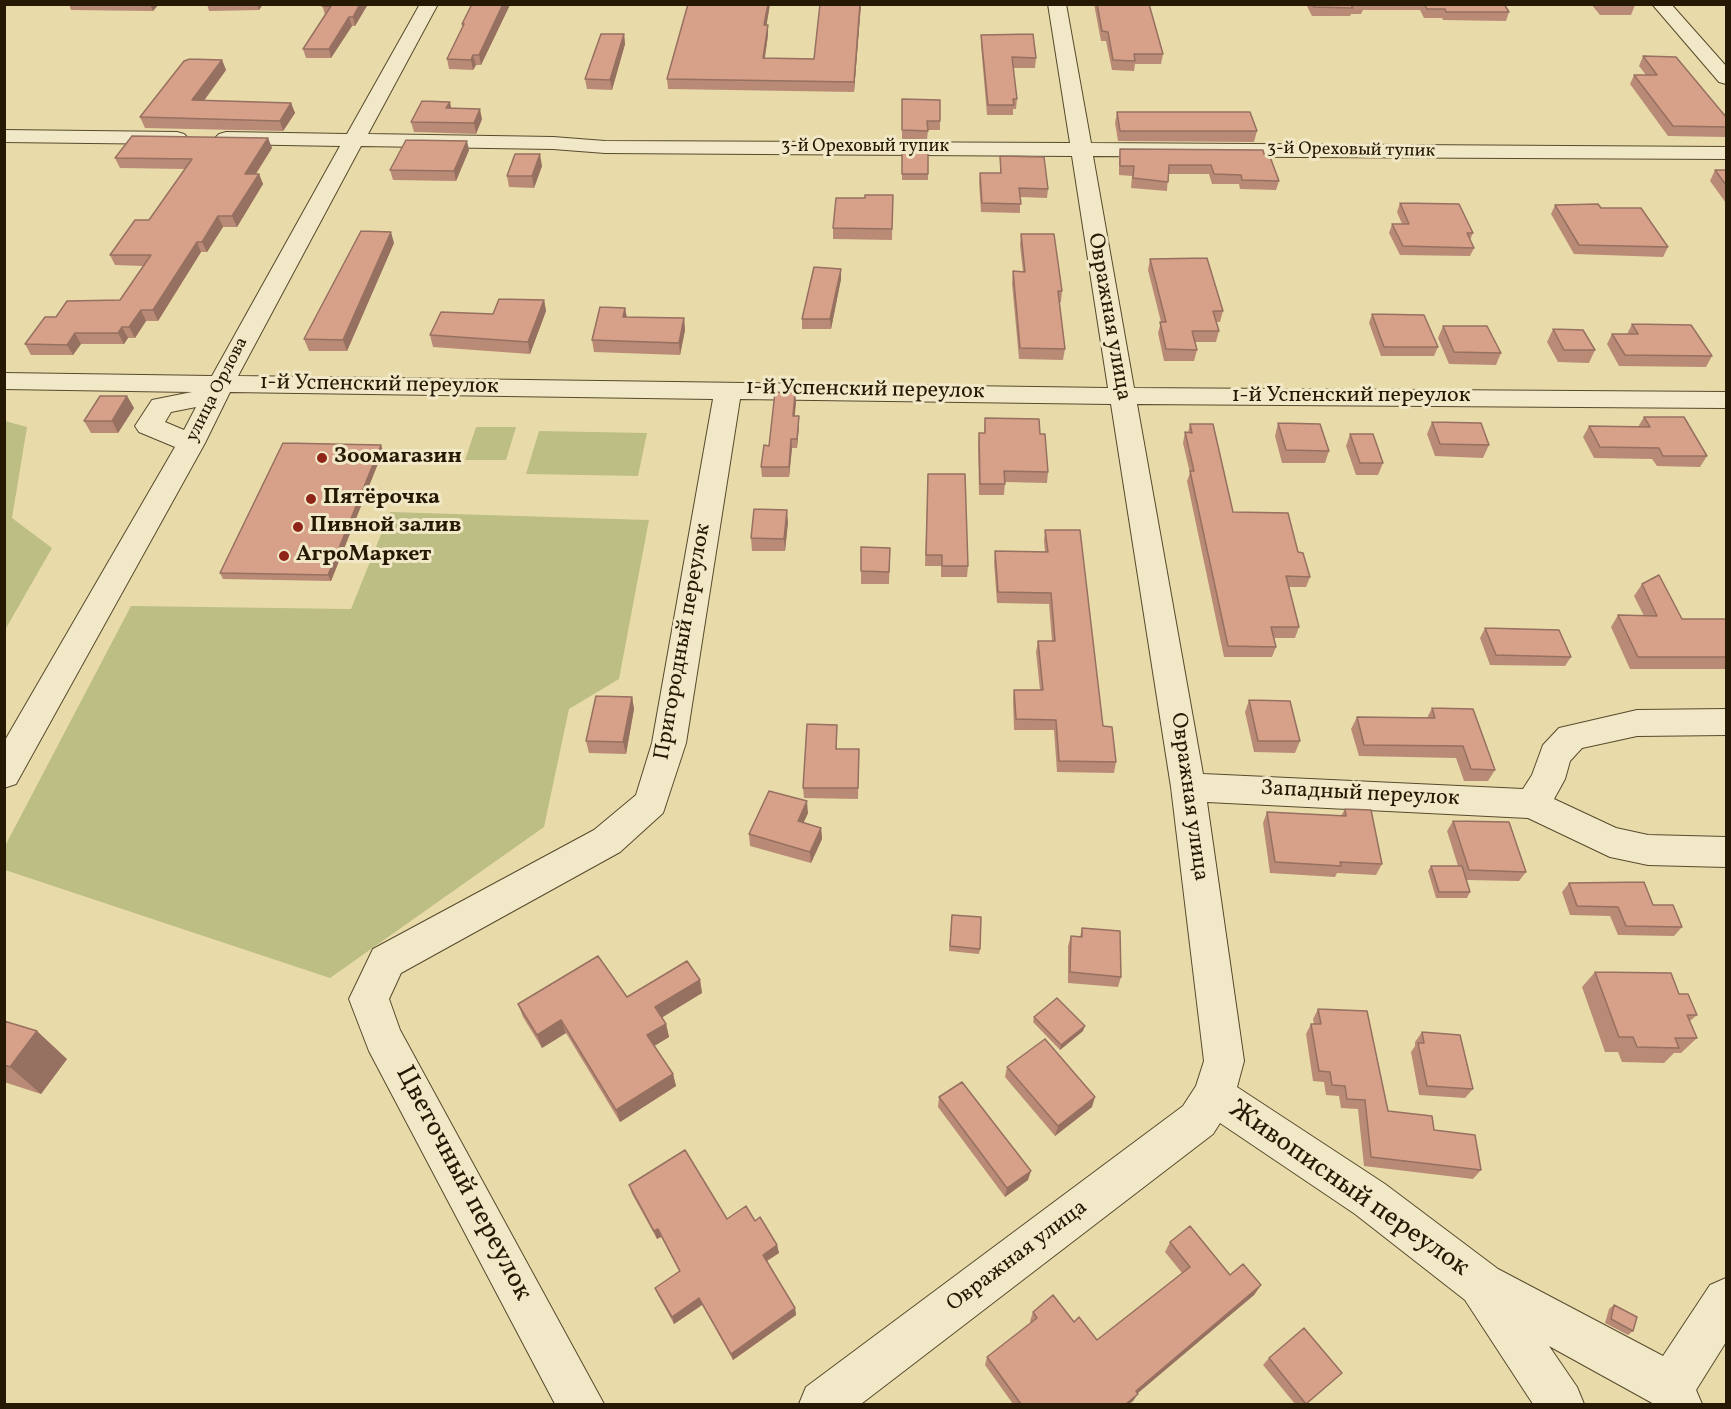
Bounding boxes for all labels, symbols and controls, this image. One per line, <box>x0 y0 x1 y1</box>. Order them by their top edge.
street label: 3-й Ореховый тупик <box>781 137 949 159</box>
street label: 3-й Ореховый тупик <box>1267 139 1435 163</box>
street label: Овражная улица <box>1080 231 1136 403</box>
street label: улица Орлова <box>182 334 254 446</box>
street label: 1-й Успенский переулок <box>259 371 499 401</box>
street label: 1-й Успенский переулок <box>745 376 985 406</box>
street label: 1-й Успенский переулок <box>1231 384 1471 410</box>
place label: Зоомагазин <box>334 445 462 471</box>
marker: Зоомагазин <box>315 451 329 465</box>
place label: Пятёрочка <box>323 486 440 512</box>
marker: Пятёрочка <box>304 492 318 506</box>
place label: Пивной залив <box>310 514 461 540</box>
marker: Пивной залив <box>291 520 305 534</box>
street label: Пригородный переулок <box>650 522 718 762</box>
place label: АгроМаркет <box>296 543 431 569</box>
marker: АгроМаркет <box>277 549 291 563</box>
street label: Овражная улица <box>1163 711 1213 883</box>
street label: Западный переулок <box>1260 777 1460 813</box>
street label: Цветочный переулок <box>386 1061 538 1307</box>
street label: Живописный переулок <box>1222 1095 1474 1285</box>
street label: Овражная улица <box>942 1195 1094 1319</box>

